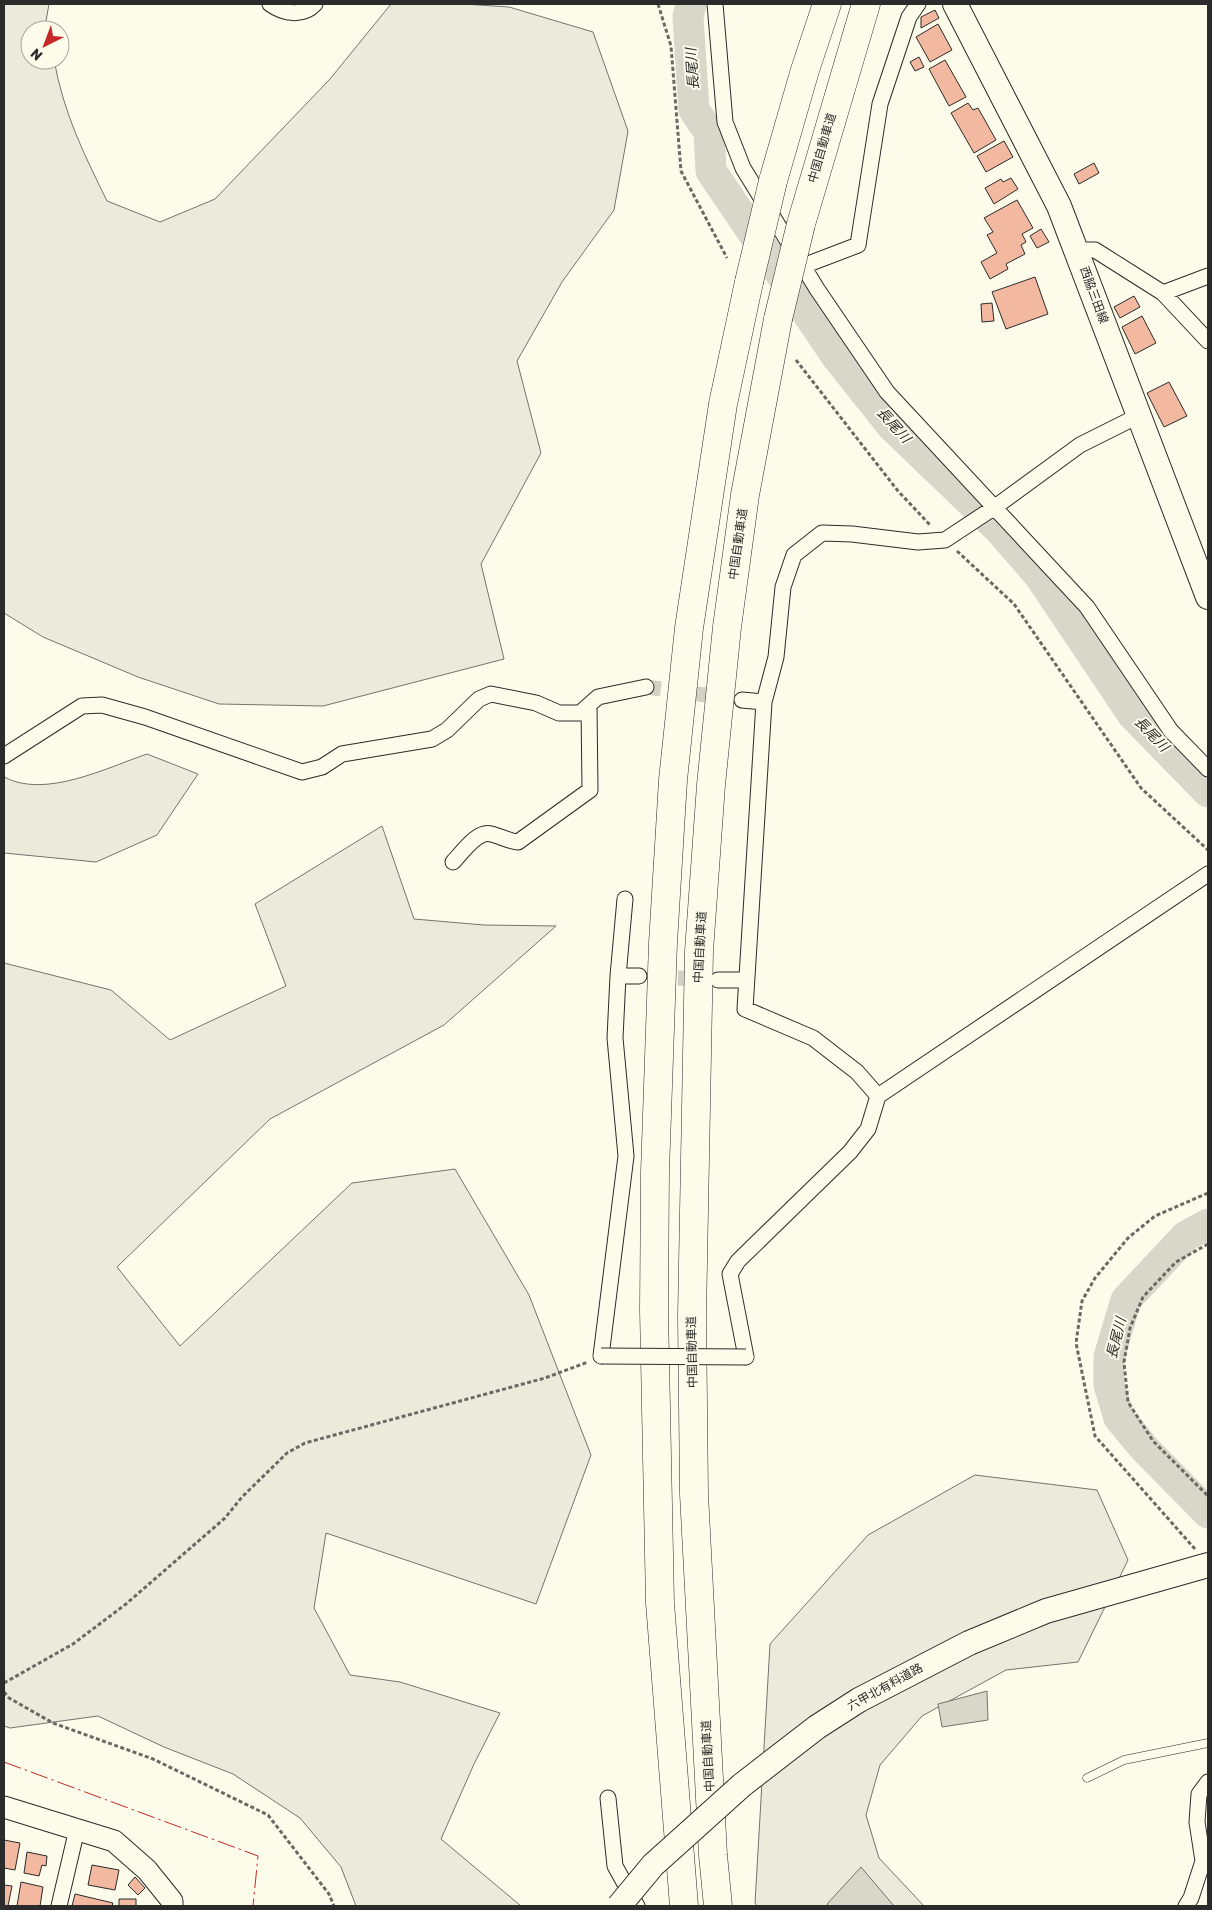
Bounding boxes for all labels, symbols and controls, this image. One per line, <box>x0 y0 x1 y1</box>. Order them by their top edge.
north arrow <box>20 20 70 70</box>
text: N <box>27 45 46 64</box>
water label: 長尾川 <box>682 45 702 91</box>
street label: 中国自動車道 <box>805 111 839 185</box>
street label: 西脇三田線 <box>1077 264 1111 326</box>
water label: 長尾川 <box>873 404 915 448</box>
street label: 中国自動車道 <box>726 507 750 581</box>
water label: 長尾川 <box>1131 713 1174 757</box>
street label: 中国自動車道 <box>691 911 709 983</box>
water label: 長尾川 <box>1103 1314 1130 1361</box>
street label: 中国自動車道 <box>684 1316 700 1388</box>
street label: 六甲北有料道路 <box>845 1661 925 1713</box>
street label: 中国自動車道 <box>699 1720 717 1792</box>

